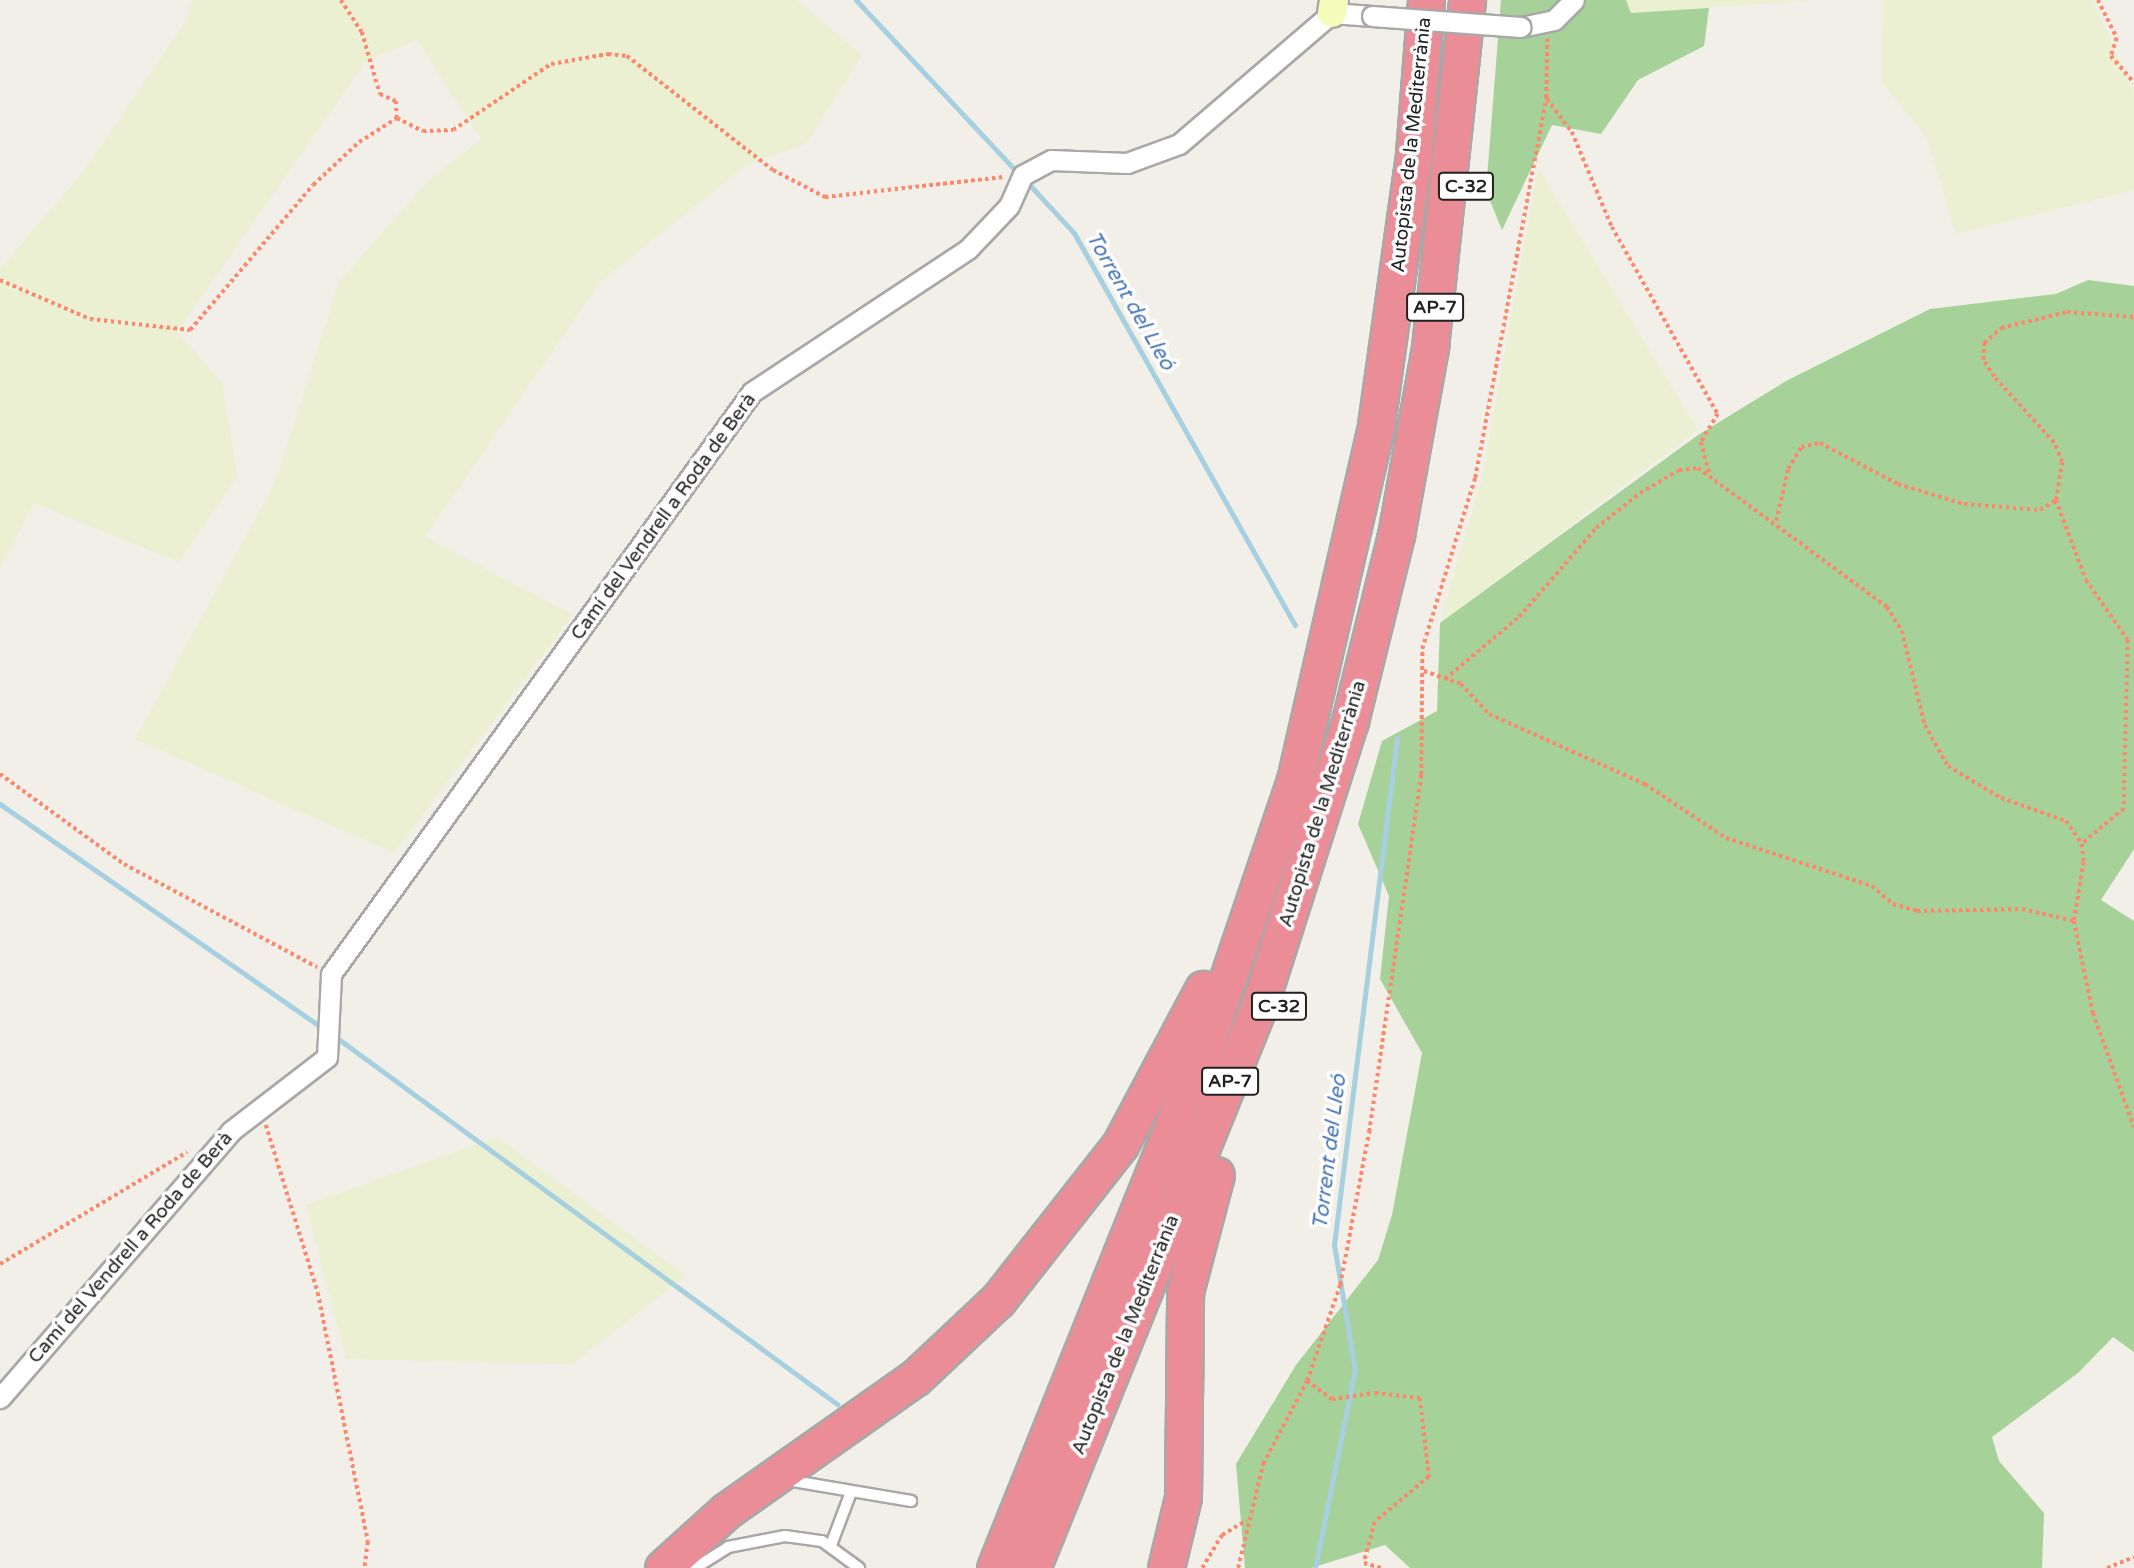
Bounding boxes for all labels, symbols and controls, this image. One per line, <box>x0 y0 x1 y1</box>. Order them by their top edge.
street label: Autopista de la Mediterrània <box>1387 16 1437 274</box>
road number: C-32 <box>1436 172 1496 201</box>
water label: Torrent del Lleó <box>1080 227 1180 375</box>
road number: AP-7 <box>1405 292 1465 321</box>
street label: Camí del Vendrell a Roda de Berà <box>567 389 761 645</box>
street label: Autopista de la Mediterrània <box>1275 678 1371 930</box>
road number: C-32 <box>1249 992 1309 1021</box>
road number: AP-7 <box>1200 1066 1260 1096</box>
water label: Torrent del Lleó <box>1308 1073 1352 1231</box>
street label: Camí del Vendrell a Roda de Berà <box>24 1127 238 1369</box>
street label: Autopista de la Mediterrània <box>1067 1212 1185 1458</box>

